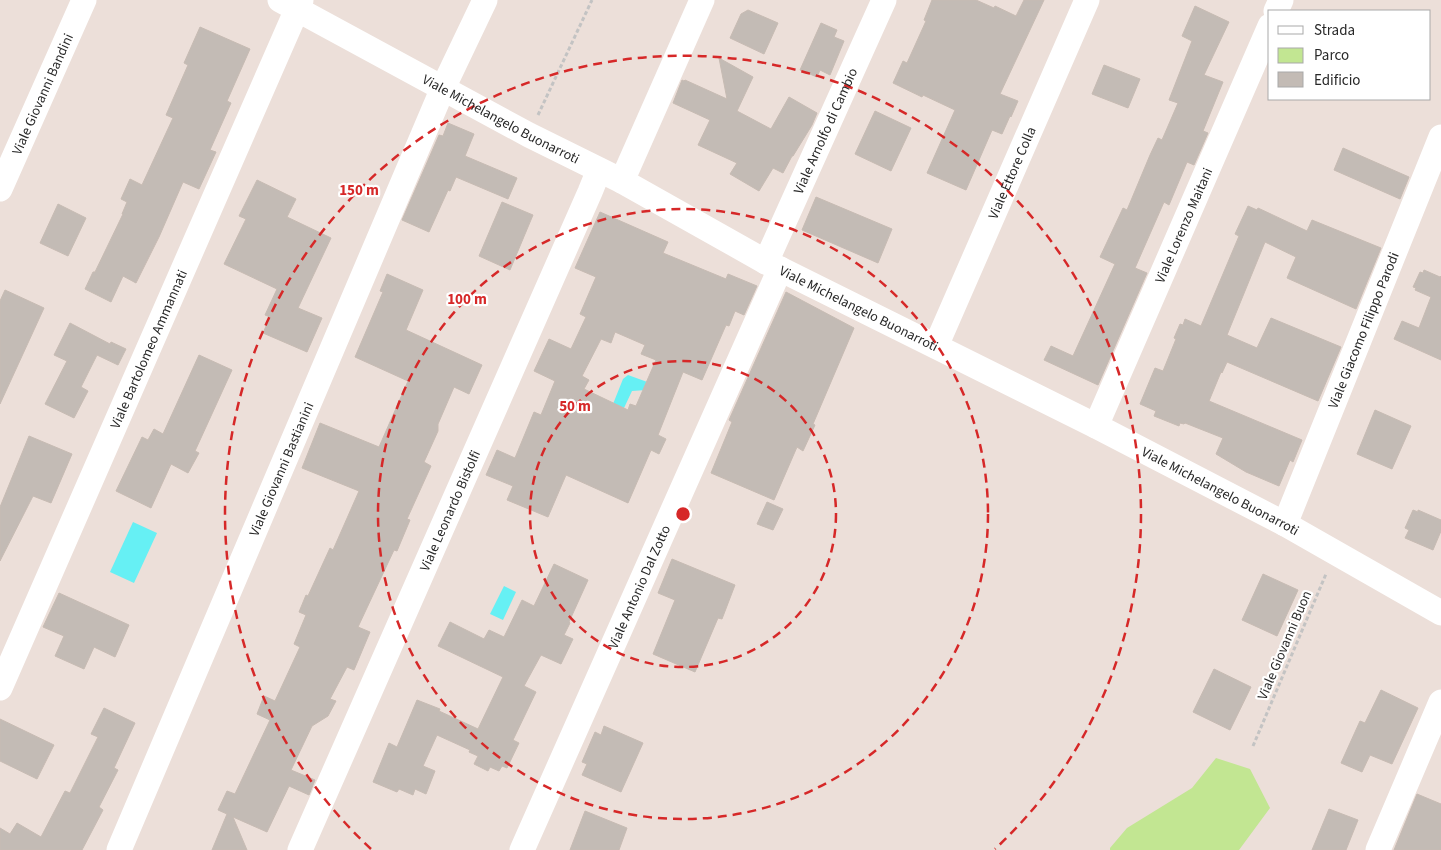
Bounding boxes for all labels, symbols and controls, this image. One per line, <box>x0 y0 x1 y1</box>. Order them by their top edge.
legend <box>1268 10 1431 100</box>
text: Strada <box>1314 20 1355 41</box>
street label: Viale Giovanni Bandini <box>7 30 79 158</box>
text: Parco <box>1314 45 1349 66</box>
street label: Viale Arnolfo di Cambio <box>789 65 863 197</box>
street label: Viale Michelangelo Buonarroti <box>418 70 583 169</box>
text: Edificio <box>1314 70 1361 91</box>
street label: Viale Ettore Colla <box>984 124 1041 223</box>
street label: Viale Lorenzo Maitani <box>1150 165 1218 287</box>
text: 150 m <box>339 180 379 201</box>
street label: Viale Giacomo Filippo Parodi <box>1324 249 1405 412</box>
street label: Viale Michelangelo Buonarroti <box>776 261 941 357</box>
street label: Viale Bartolomeo Ammannati <box>106 267 193 432</box>
text: 100 m <box>447 289 487 310</box>
text: 50 m <box>559 396 591 417</box>
street label: Viale Giovanni Bastianini <box>245 399 319 540</box>
street label: Viale Michelangelo Buonarroti <box>1138 442 1302 541</box>
street label: Viale Leonardo Bistolfi <box>415 447 486 575</box>
centre of rings <box>674 505 692 523</box>
street label: Viale Antonio Dal Zotto <box>604 522 676 652</box>
street label: Viale Giovanni Buon <box>1253 588 1317 703</box>

